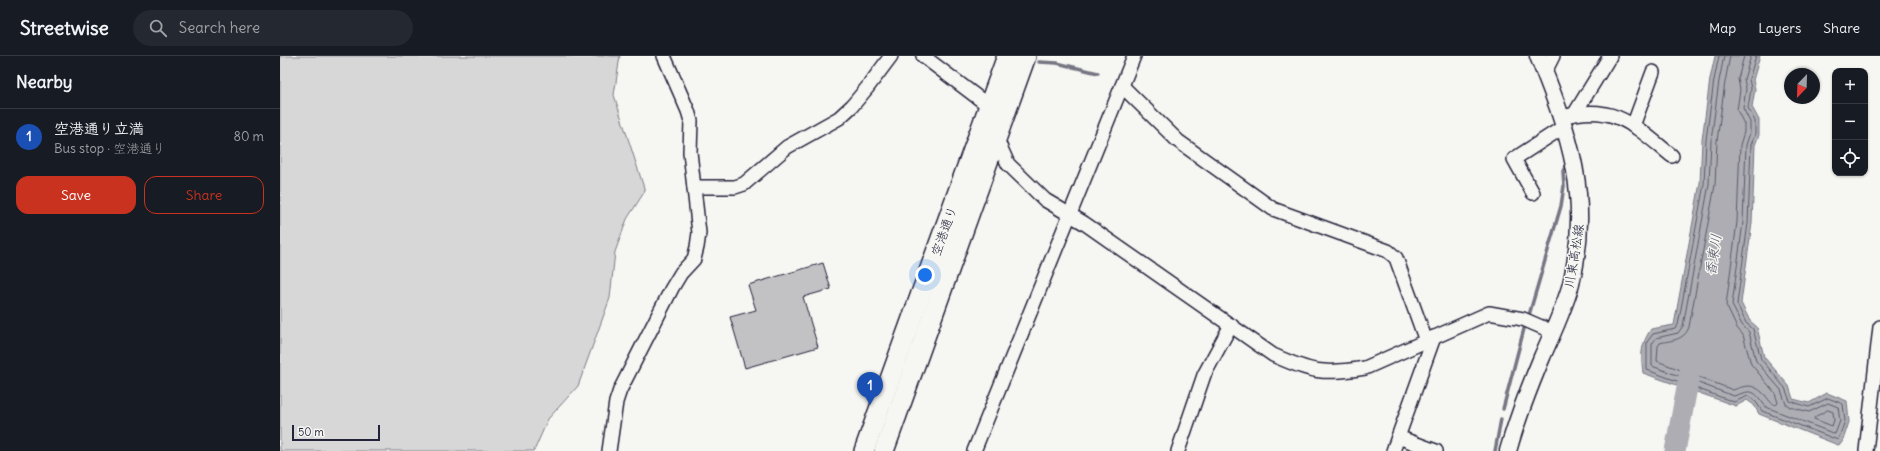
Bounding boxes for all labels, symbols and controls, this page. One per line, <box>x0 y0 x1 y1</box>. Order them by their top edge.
search box <box>133 10 413 46</box>
text: Streetwise <box>20 16 109 40</box>
icon: search <box>147 17 169 39</box>
text: Search here <box>179 18 260 37</box>
text: Map <box>1709 19 1736 37</box>
text: Layers <box>1758 19 1801 37</box>
text: Share <box>1823 19 1860 37</box>
north arrow <box>1784 68 1820 104</box>
map controls <box>1832 68 1868 176</box>
button: + <box>1832 68 1868 104</box>
text: Nearby <box>16 71 72 93</box>
button: − <box>1832 104 1868 140</box>
text: 空港通り立満 <box>54 119 144 138</box>
text: 1 <box>26 128 32 145</box>
text: 80 m <box>233 128 264 145</box>
text: Bus stop · 空港通り <box>54 140 165 157</box>
button: locate <box>1832 140 1868 176</box>
button: Save <box>16 176 136 214</box>
button: Share <box>144 176 264 214</box>
street label: 空港通り <box>927 204 961 258</box>
street label: 川東高松線 <box>1561 222 1588 289</box>
water label: 香東川 <box>1701 233 1725 277</box>
your location <box>915 265 935 285</box>
pin: 1 <box>857 372 883 405</box>
scale bar <box>292 423 380 442</box>
text: 50 m <box>298 425 324 439</box>

